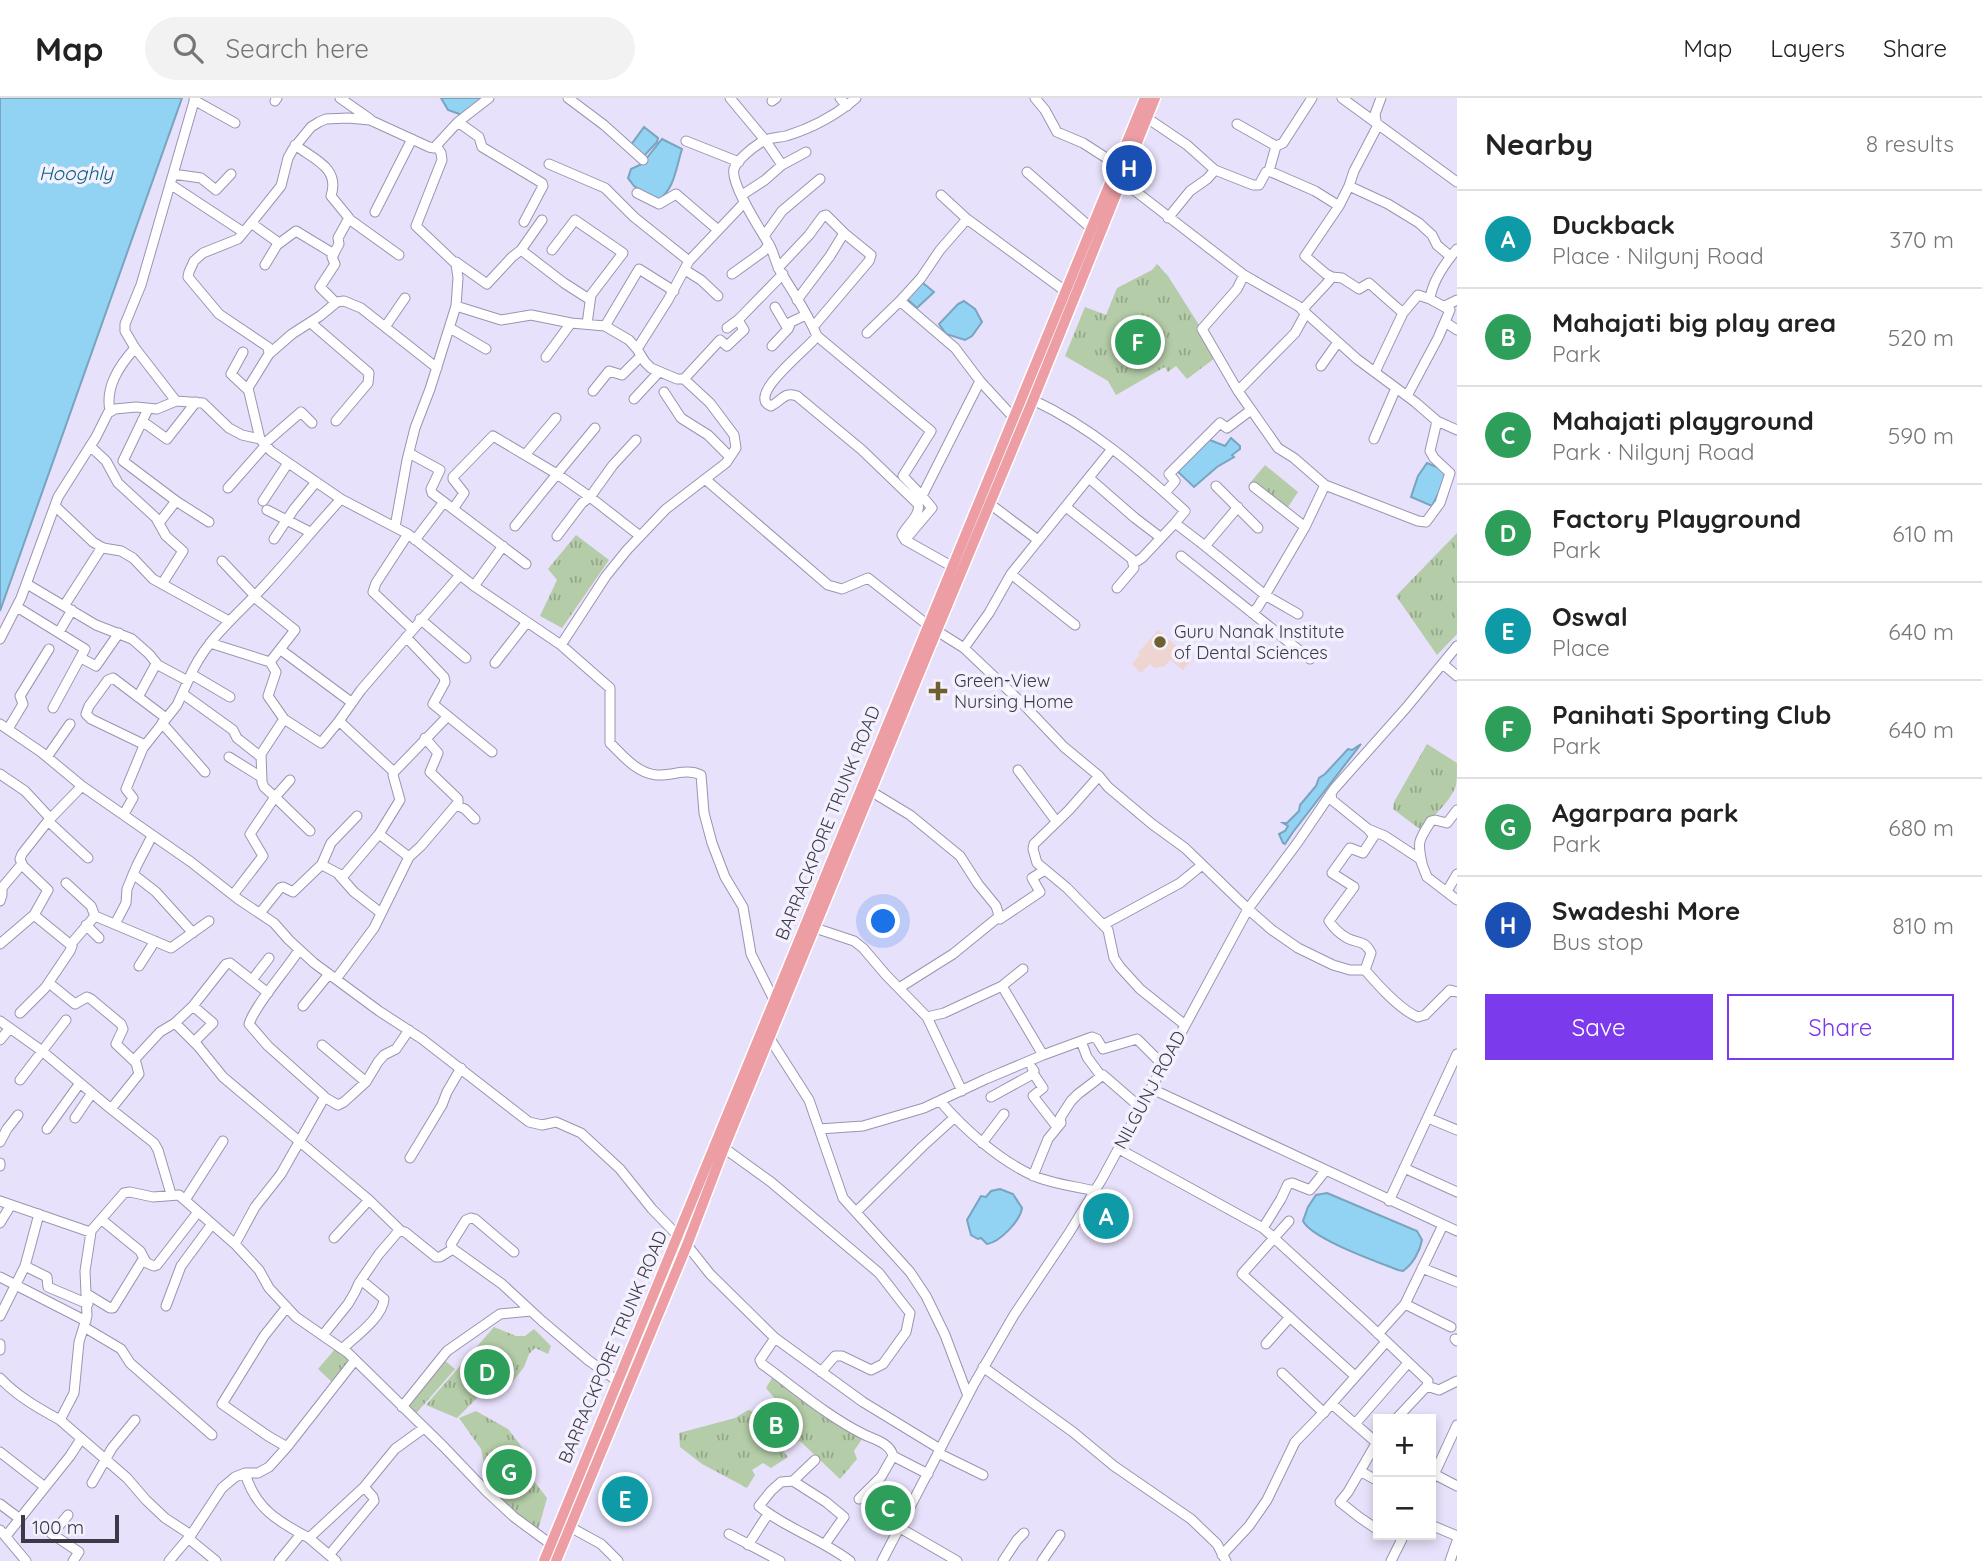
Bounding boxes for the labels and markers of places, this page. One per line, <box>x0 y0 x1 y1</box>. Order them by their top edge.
pin: H <box>1106 142 1152 194</box>
pin: F <box>1115 316 1161 368</box>
place label: Guru Nanak Institute of Dental Sciences <box>1174 620 1345 664</box>
marker: Guru Nanak Institute of Dental Sciences <box>1152 634 1168 650</box>
place label: Green-View Nursing Home <box>954 669 1074 713</box>
marker: Green-View Nursing Home <box>928 681 948 701</box>
pin: A <box>1083 1190 1129 1242</box>
pin: D <box>464 1346 510 1398</box>
pin: B <box>753 1399 799 1451</box>
pin: G <box>486 1446 532 1498</box>
pin: E <box>602 1473 648 1525</box>
pin: C <box>865 1482 911 1534</box>

